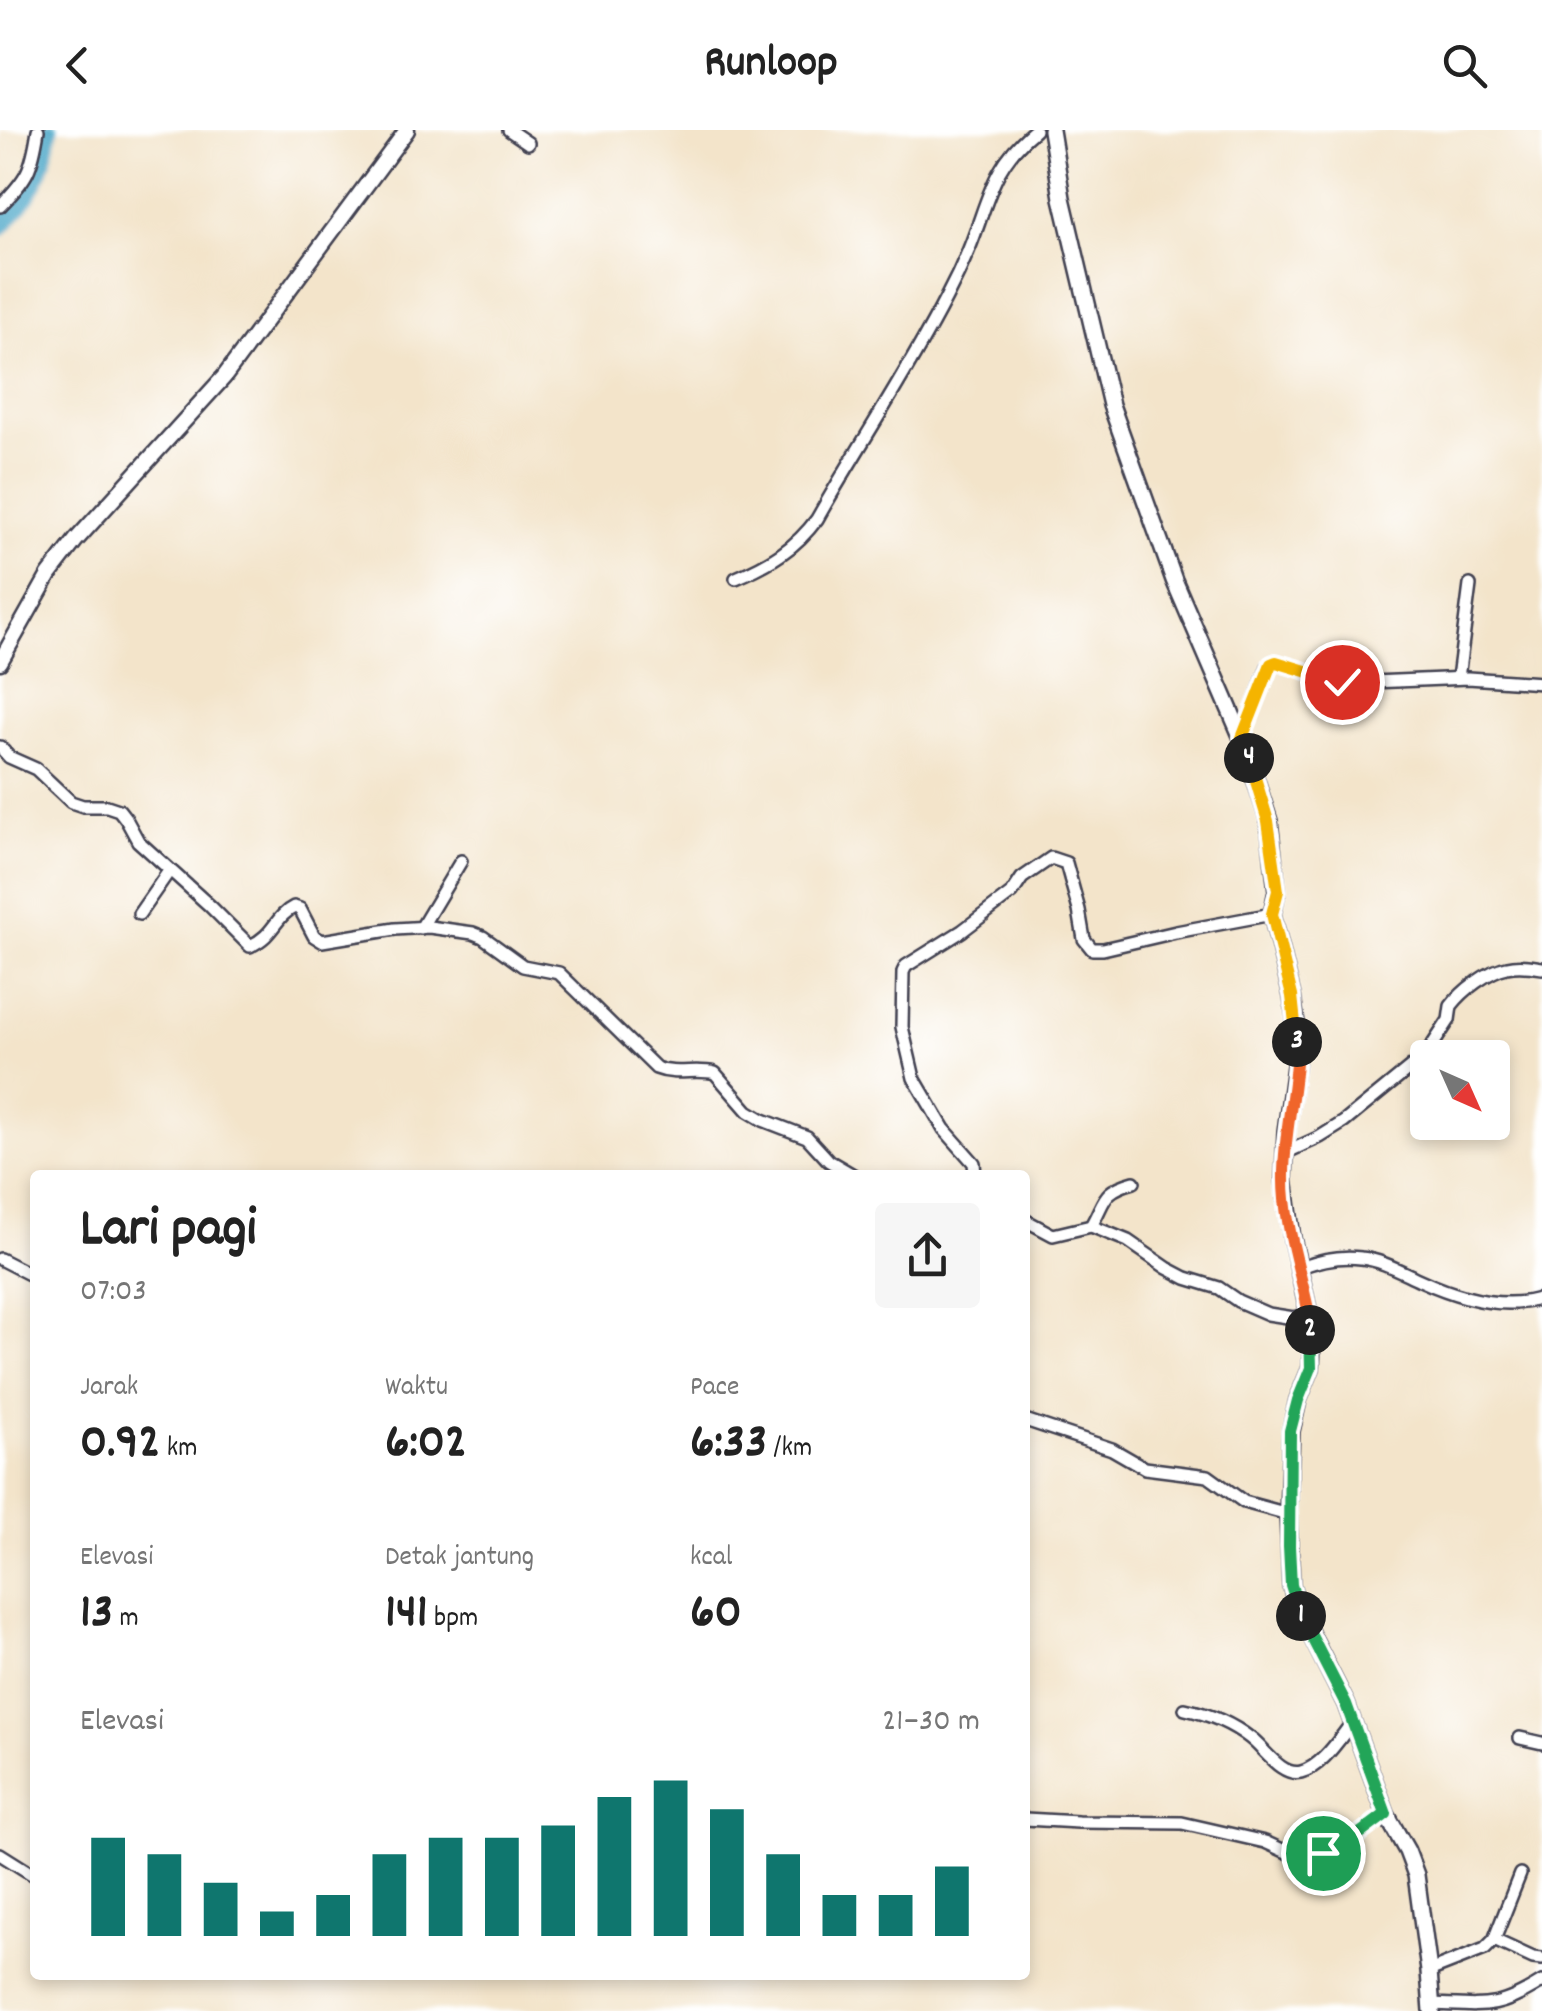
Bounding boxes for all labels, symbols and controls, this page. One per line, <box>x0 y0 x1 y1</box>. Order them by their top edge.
text: Runloop <box>704 33 838 97</box>
icon: back <box>50 38 105 93</box>
icon: search <box>1437 38 1492 93</box>
pin <box>1300 640 1385 725</box>
icon: check <box>1315 655 1370 710</box>
pin: 4 <box>1224 733 1274 783</box>
text: 4 <box>1243 738 1255 778</box>
pin: 3 <box>1272 1017 1322 1067</box>
text: 3 <box>1291 1022 1303 1062</box>
north arrow <box>1410 1040 1510 1140</box>
map controls <box>1410 1040 1510 1140</box>
text: Lari pagi <box>80 1193 257 1272</box>
button: share <box>875 1203 980 1308</box>
text: 07:03 <box>80 1270 147 1316</box>
pin: 2 <box>1285 1305 1335 1355</box>
text: 2 <box>1304 1310 1316 1350</box>
text: Jarak <box>80 1369 138 1409</box>
text: Waktu <box>385 1369 448 1409</box>
text: Pace <box>690 1369 739 1409</box>
text: 0.92 <box>80 1409 160 1481</box>
text: 6:02 <box>385 1409 467 1481</box>
text: 6:33 <box>690 1409 767 1481</box>
text: km <box>160 1430 197 1470</box>
text: /km <box>767 1430 812 1470</box>
text: Elevasi <box>80 1539 153 1579</box>
text: Detak jantung <box>385 1539 534 1579</box>
text: kcal <box>690 1539 733 1579</box>
text: 13 <box>80 1579 113 1651</box>
text: 141 <box>385 1579 428 1651</box>
text: 60 <box>690 1579 742 1651</box>
pin: 1 <box>1276 1591 1326 1641</box>
text: 1 <box>1298 1596 1304 1636</box>
text: m <box>113 1600 139 1640</box>
text: bpm <box>428 1600 478 1640</box>
text: Elevasi <box>80 1700 164 1746</box>
text: 21–30 m <box>882 1700 980 1746</box>
pin <box>1281 1811 1366 1896</box>
icon: arrive <box>1296 1826 1351 1881</box>

